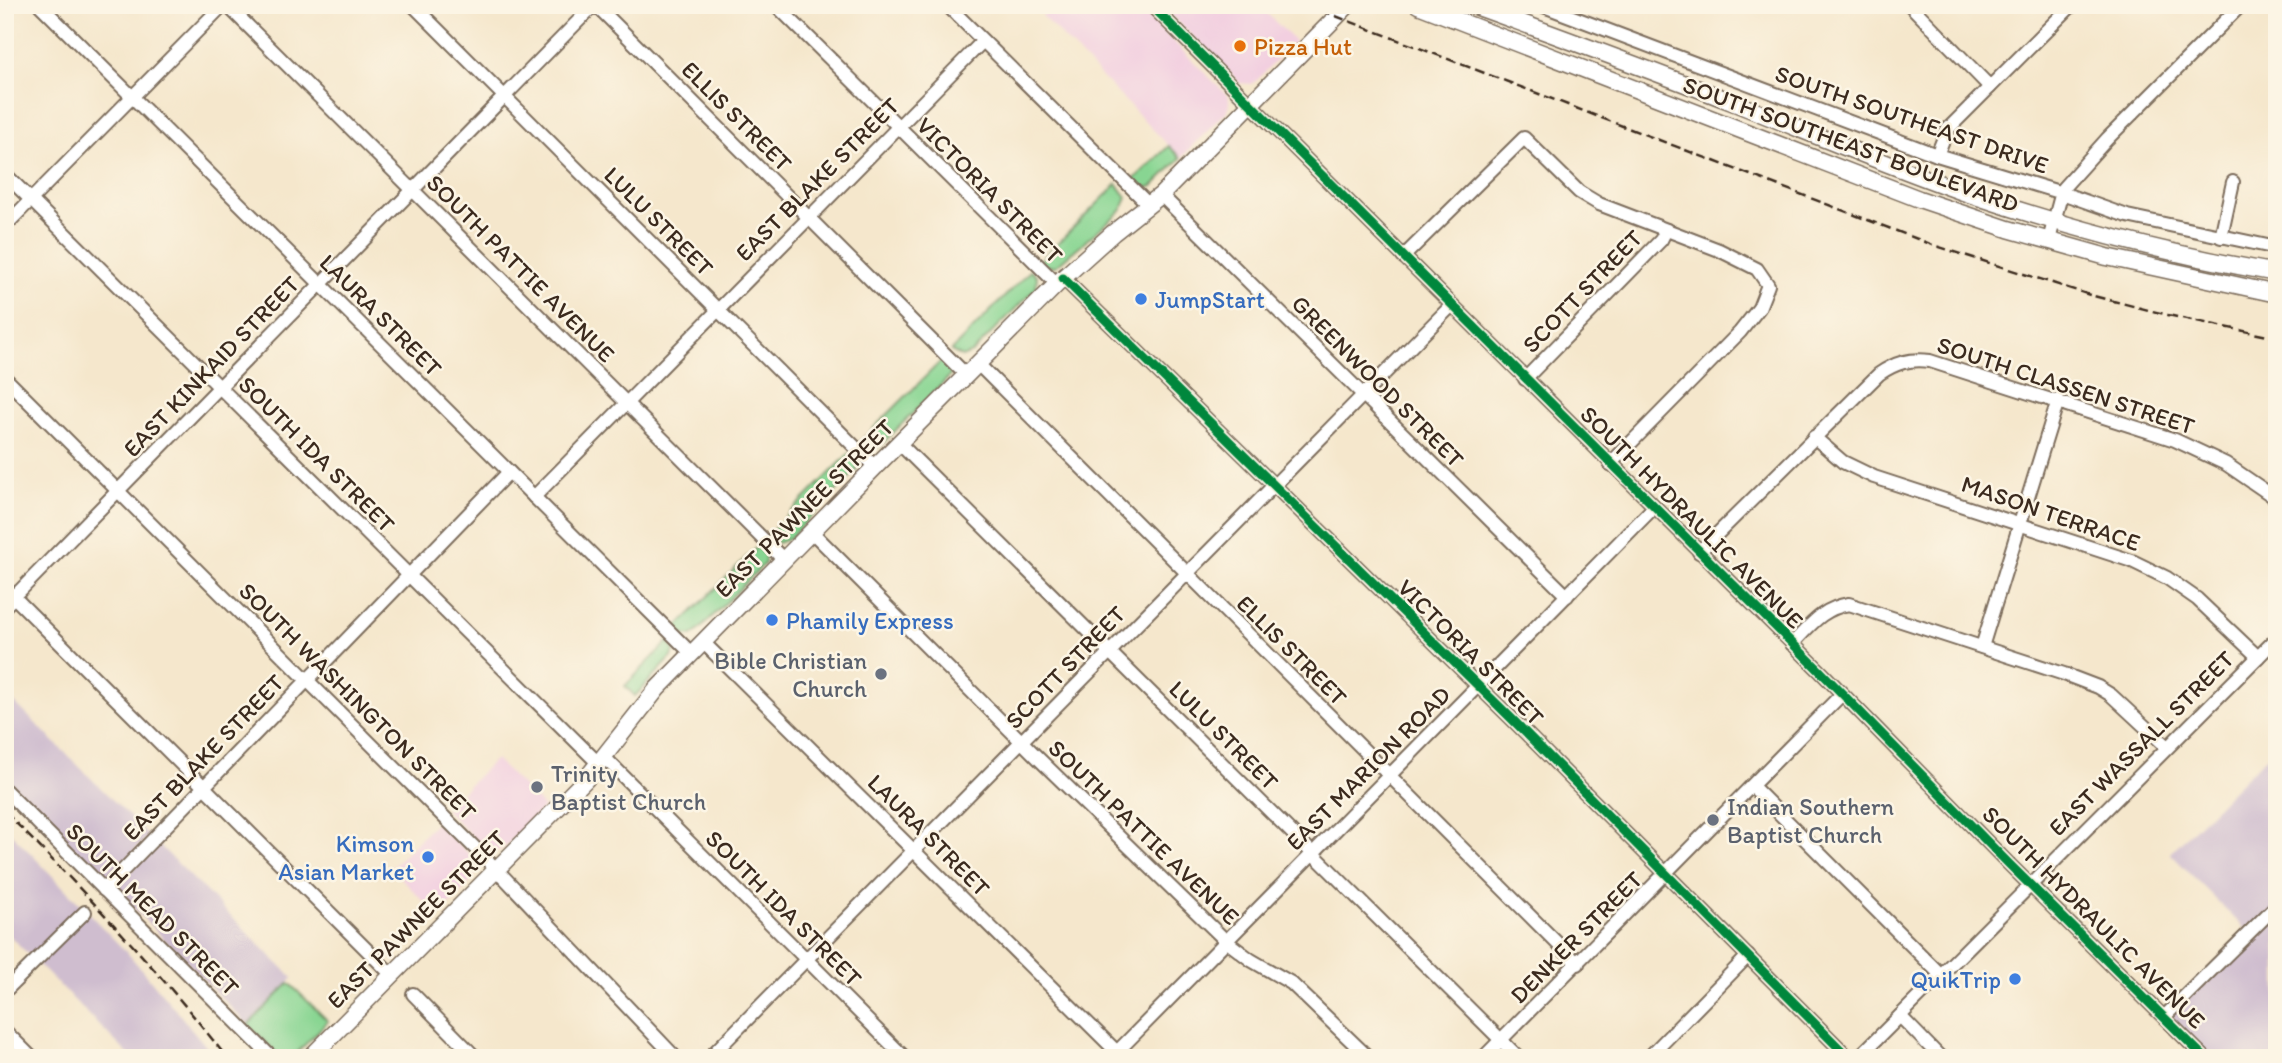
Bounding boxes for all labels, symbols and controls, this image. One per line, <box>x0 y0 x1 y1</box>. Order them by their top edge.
place label: Pizza Hut <box>1254 32 1352 61</box>
marker: Pizza Hut <box>1232 38 1248 54</box>
street label: ELLIS STREET <box>676 55 799 178</box>
street label: SOUTH SOUTHEAST DRIVE <box>1772 59 2052 179</box>
street label: SOUTH SOUTHEAST BOULEVARD <box>1679 70 2023 218</box>
street label: EAST BLAKE STREET <box>729 91 905 267</box>
street label: VICTORIA STREET <box>911 111 1070 270</box>
street label: LULU STREET <box>598 160 720 282</box>
street label: SOUTH PATTIE AVENUE <box>421 168 621 368</box>
street label: SCOTT STREET <box>1516 223 1648 359</box>
street label: LAURA STREET <box>314 248 449 383</box>
street label: EAST KINKAID STREET <box>117 269 306 463</box>
place label: JumpStart <box>1155 285 1265 314</box>
street label: GREENWOOD STREET <box>1286 289 1471 474</box>
marker: JumpStart <box>1133 291 1149 307</box>
street label: SOUTH CLASSEN STREET <box>1934 330 2199 441</box>
street label: SOUTH IDA STREET <box>233 370 402 539</box>
street label: SOUTH HYDRAULIC AVENUE <box>1574 399 1810 635</box>
street label: EAST PAWNEE STREET <box>709 412 900 603</box>
street label: MASON TERRACE <box>1958 469 2144 557</box>
street label: VICTORIA STREET <box>1392 573 1551 732</box>
street label: SOUTH WASHINGTON STREET <box>233 576 483 826</box>
street label: ELLIS STREET <box>1231 589 1354 712</box>
street label: SCOTT STREET <box>999 599 1131 735</box>
place label: Phamily Express <box>786 606 954 635</box>
marker: Phamily Express <box>764 612 780 628</box>
street label: EAST WASSALL STREET <box>2042 644 2240 842</box>
place label: Bible Christian Church <box>714 646 867 703</box>
marker: Bible Christian Church <box>873 666 889 682</box>
street label: EAST BLAKE STREET <box>116 667 290 846</box>
street label: LULU STREET <box>1163 674 1285 796</box>
street label: EAST MARION ROAD <box>1280 680 1456 856</box>
street label: SOUTH PATTIE AVENUE <box>1042 733 1246 931</box>
place label: Trinity Baptist Church <box>551 759 706 816</box>
street label: LAURA STREET <box>862 768 997 903</box>
marker: Trinity Baptist Church <box>529 779 545 795</box>
place label: Indian Southern Baptist Church <box>1727 792 1894 849</box>
street label: SOUTH HYDRAULIC AVENUE <box>1976 799 2212 1035</box>
marker: Indian Southern Baptist Church <box>1705 812 1721 828</box>
street label: SOUTH MEAD STREET <box>61 817 246 1002</box>
street label: EAST PAWNEE STREET <box>321 823 512 1014</box>
street label: SOUTH IDA STREET <box>700 824 869 993</box>
place label: Kimson Asian Market <box>278 829 414 886</box>
marker: Kimson Asian Market <box>420 849 436 865</box>
street label: DENKER STREET <box>1504 864 1649 1009</box>
place label: QuikTrip <box>1910 965 2001 994</box>
marker: QuikTrip <box>2007 971 2023 987</box>

